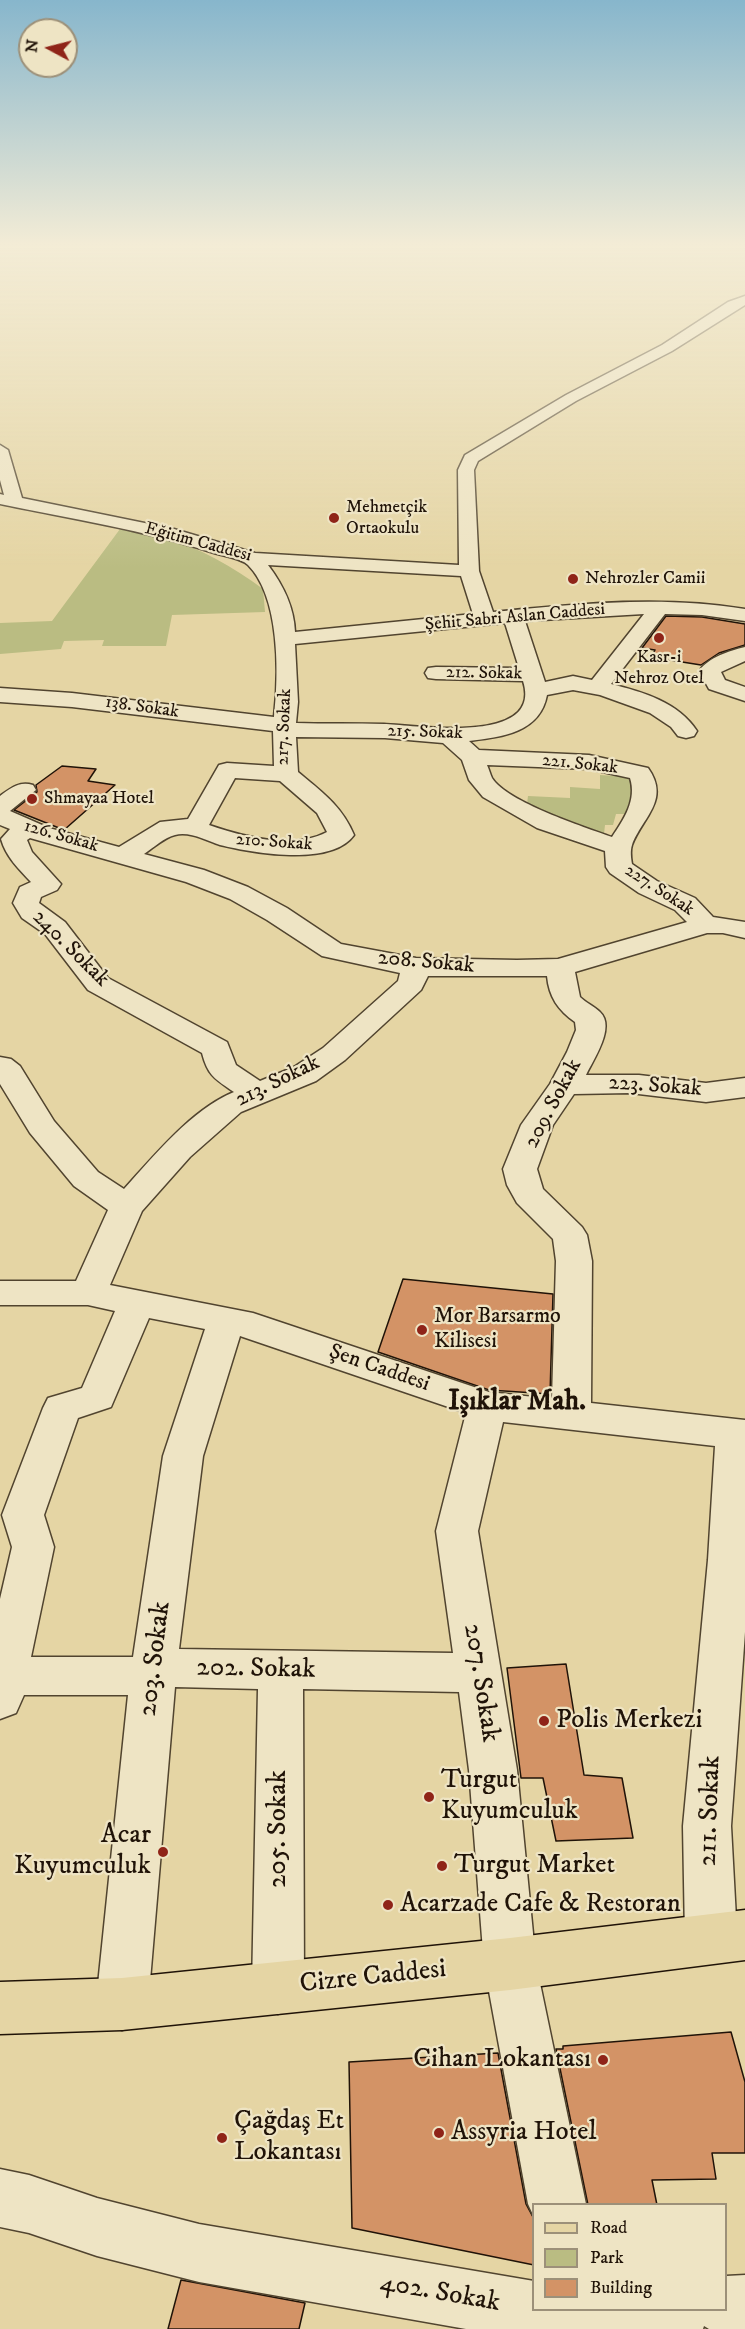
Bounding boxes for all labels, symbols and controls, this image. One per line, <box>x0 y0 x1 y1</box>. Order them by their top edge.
north arrow <box>18 18 78 78</box>
text: N <box>21 38 43 54</box>
place label: Mehmetçik Ortaokulu <box>346 497 427 540</box>
marker: Mehmetçik Ortaokulu <box>327 511 341 525</box>
street label: Eğitim Caddesi <box>142 518 254 568</box>
place label: Nehrozler Camii <box>585 568 705 590</box>
marker: Nehrozler Camii <box>566 572 580 586</box>
street label: Şehit Sabri Aslan Caddesi <box>424 599 606 637</box>
marker: Kasr-i Nehroz Otel <box>652 631 666 645</box>
place label: Kasr-i Nehroz Otel <box>614 647 704 690</box>
street label: 212. Sokak <box>446 663 522 685</box>
street label: 217. Sokak <box>273 688 297 766</box>
street label: 138. Sokak <box>104 692 180 724</box>
street label: 215. Sokak <box>387 721 463 745</box>
street label: 221. Sokak <box>541 750 619 780</box>
place label: Shmayaa Hotel <box>44 788 154 810</box>
marker: Shmayaa Hotel <box>25 792 39 806</box>
street label: 126. Sokak <box>21 816 101 858</box>
street label: 210. Sokak <box>235 830 313 856</box>
street label: 227. Sokak <box>620 861 698 921</box>
street label: 240. Sokak <box>26 905 114 993</box>
street label: 208. Sokak <box>377 946 475 980</box>
street label: 213. Sokak <box>232 1050 324 1114</box>
street label: 209. Sokak <box>520 1055 588 1153</box>
street label: 223. Sokak <box>608 1071 702 1103</box>
place label: Mor Barsarmo Kilisesi <box>434 1304 561 1356</box>
marker: Mor Barsarmo Kilisesi <box>415 1323 429 1337</box>
street label: Şen Caddesi <box>325 1339 433 1399</box>
district label: Işıklar Mah. <box>448 1386 586 1420</box>
street label: 203. Sokak <box>133 1600 179 1718</box>
street label: 207. Sokak <box>455 1621 505 1745</box>
street label: 202. Sokak <box>196 1653 316 1687</box>
place label: Polis Merkezi <box>556 1705 702 1737</box>
marker: Polis Merkezi <box>537 1714 551 1728</box>
street label: 211. Sokak <box>693 1755 729 1867</box>
place label: Turgut Kuyumculuk <box>441 1765 578 1828</box>
street label: 205. Sokak <box>263 1770 295 1888</box>
marker: Turgut Kuyumculuk <box>422 1790 436 1804</box>
place label: Acar Kuyumculuk <box>14 1820 151 1883</box>
marker: Acar Kuyumculuk <box>156 1845 170 1859</box>
place label: Turgut Market <box>454 1850 615 1882</box>
marker: Turgut Market <box>435 1859 449 1873</box>
place label: Acarzade Cafe & Restoran <box>400 1889 681 1921</box>
marker: Acarzade Cafe & Restoran <box>381 1898 395 1912</box>
street label: Cizre Caddesi <box>298 1954 448 2002</box>
place label: Cihan Lokantası <box>413 2044 591 2076</box>
marker: Cihan Lokantası <box>596 2053 610 2067</box>
place label: Çağdaş Et Lokantası <box>234 2106 344 2169</box>
place label: Assyria Hotel <box>451 2117 597 2149</box>
marker: Assyria Hotel <box>432 2126 446 2140</box>
marker: Çağdaş Et Lokantası <box>215 2131 229 2145</box>
legend <box>532 2203 727 2311</box>
text: Road <box>590 2217 627 2239</box>
text: Park <box>590 2247 624 2269</box>
street label: 402. Sokak <box>377 2268 503 2320</box>
text: Building <box>590 2277 652 2299</box>

